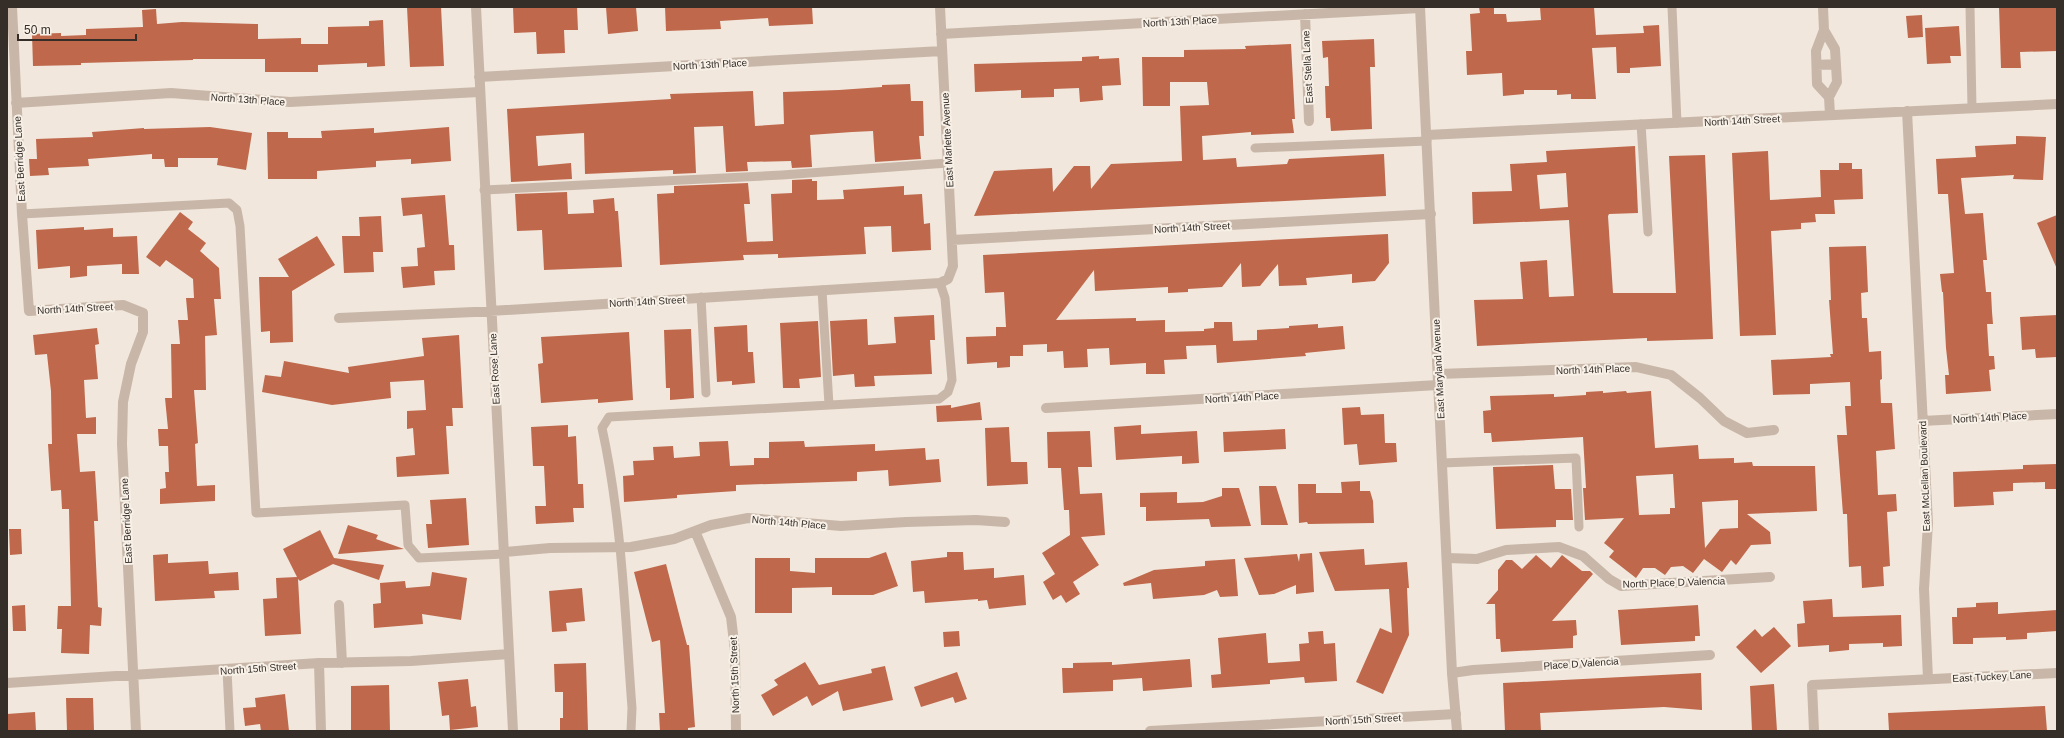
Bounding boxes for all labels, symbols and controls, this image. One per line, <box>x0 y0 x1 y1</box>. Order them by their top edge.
street label: North 13th Place <box>1143 14 1218 29</box>
scale bar <box>18 16 136 42</box>
text: 50 m <box>24 23 51 37</box>
street label: East Stella Lane <box>1300 30 1315 104</box>
street label: North 13th Place <box>673 57 748 72</box>
street label: North 13th Place <box>210 91 286 108</box>
street label: East Marlette Avenue <box>940 92 955 188</box>
street label: North 14th Street <box>1704 113 1781 128</box>
street label: East Berridge Lane <box>12 116 27 202</box>
street label: North 14th Street <box>1154 220 1231 235</box>
street label: North 14th Street <box>609 294 686 309</box>
street label: North 14th Street <box>37 301 114 316</box>
street label: East Maryland Avenue <box>1430 318 1447 419</box>
street label: East Rose Lane <box>487 333 502 405</box>
street label: North 14th Place <box>1556 363 1631 376</box>
street label: North 14th Place <box>1205 390 1280 405</box>
street label: North 14th Place <box>1953 410 2028 425</box>
street label: East McLellan Boulevard <box>1917 421 1932 531</box>
street label: East Berridge Lane <box>119 478 134 564</box>
street label: North 14th Place <box>751 514 827 531</box>
street label: North Place D Valencia <box>1623 575 1726 590</box>
street label: North 15th Street <box>728 637 741 713</box>
street label: Place D Valencia <box>1543 655 1619 672</box>
street label: North 15th Street <box>220 660 297 677</box>
street label: East Tuckey Lane <box>1952 669 2032 684</box>
street label: North 15th Street <box>1325 712 1402 727</box>

